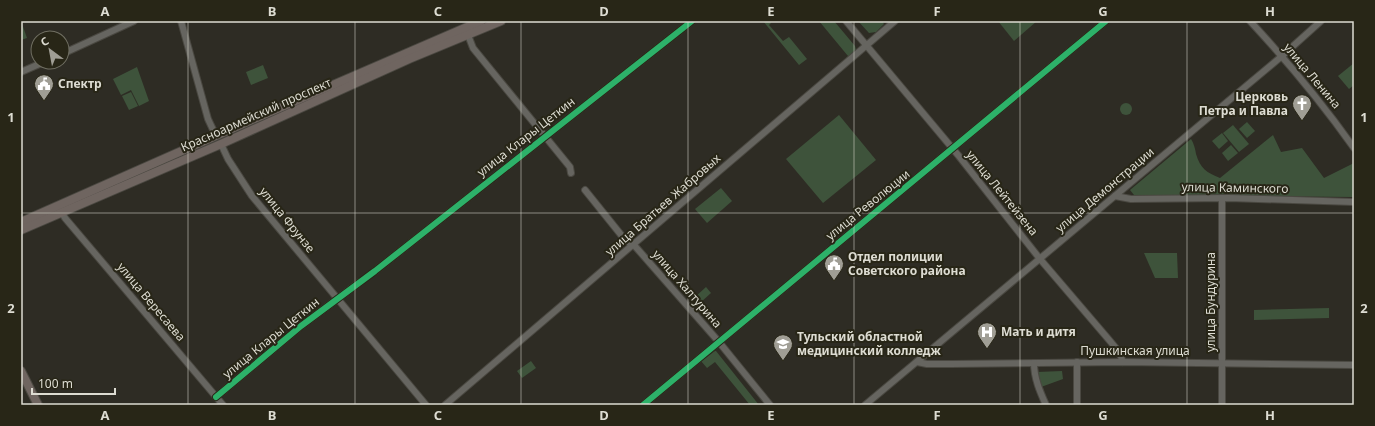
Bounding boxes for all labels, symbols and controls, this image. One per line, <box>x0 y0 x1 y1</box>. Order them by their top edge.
text: A <box>101 2 110 20</box>
text: B <box>268 2 276 20</box>
text: C <box>434 2 442 20</box>
text: D <box>599 2 609 20</box>
text: E <box>767 2 775 20</box>
text: F <box>933 2 941 20</box>
text: G <box>1098 2 1108 20</box>
text: H <box>1265 2 1275 20</box>
north arrow <box>30 30 70 70</box>
text: С <box>37 33 51 49</box>
street label: улица Ленина <box>1280 39 1345 112</box>
public building icon: Спектр <box>33 73 55 101</box>
street label: Красноармейский проспект <box>178 73 334 155</box>
place label: Спектр <box>58 75 102 92</box>
place label: Церковь Петра и Павла <box>1199 88 1288 119</box>
street label: улица Клары Цеткин <box>473 93 578 180</box>
church icon: Церковь Петра и Павла <box>1291 93 1313 121</box>
text: 1 <box>7 108 15 126</box>
text: 1 <box>1360 108 1368 126</box>
street label: улица Демонстрации <box>1052 143 1158 236</box>
street label: улица Лейтейзена <box>963 146 1042 239</box>
street label: улица Братьев Жабровых <box>601 149 725 260</box>
street label: улица Революции <box>822 165 913 244</box>
street label: улица Каминского <box>1182 178 1288 197</box>
street label: улица Фрунзе <box>256 183 319 256</box>
street label: улица Халтурина <box>649 246 726 331</box>
place label: Отдел полиции Советского района <box>848 248 966 279</box>
street label: улица Бундурина <box>1202 252 1219 352</box>
public building icon: Отдел полиции Советского района <box>823 253 845 281</box>
street label: улица Вересаева <box>113 259 189 345</box>
street label: улица Клары Цеткин <box>219 293 323 382</box>
text: 2 <box>7 299 15 317</box>
text: 2 <box>1360 299 1368 317</box>
hospital icon: Мать и дитя <box>976 321 998 349</box>
place label: Мать и дитя <box>1001 323 1076 340</box>
place label: Тульский областной медицинский колледж <box>797 328 941 359</box>
school or university icon: Тульский областной медицинский колледж <box>772 333 794 361</box>
street label: Пушкинская улица <box>1080 342 1190 359</box>
scale bar <box>32 370 115 396</box>
text: 100 m <box>38 375 73 392</box>
text: A <box>101 406 110 424</box>
text: B <box>268 406 276 424</box>
text: C <box>434 406 442 424</box>
text: D <box>599 406 609 424</box>
text: E <box>767 406 775 424</box>
text: F <box>933 406 941 424</box>
text: G <box>1098 406 1108 424</box>
text: H <box>1265 406 1275 424</box>

